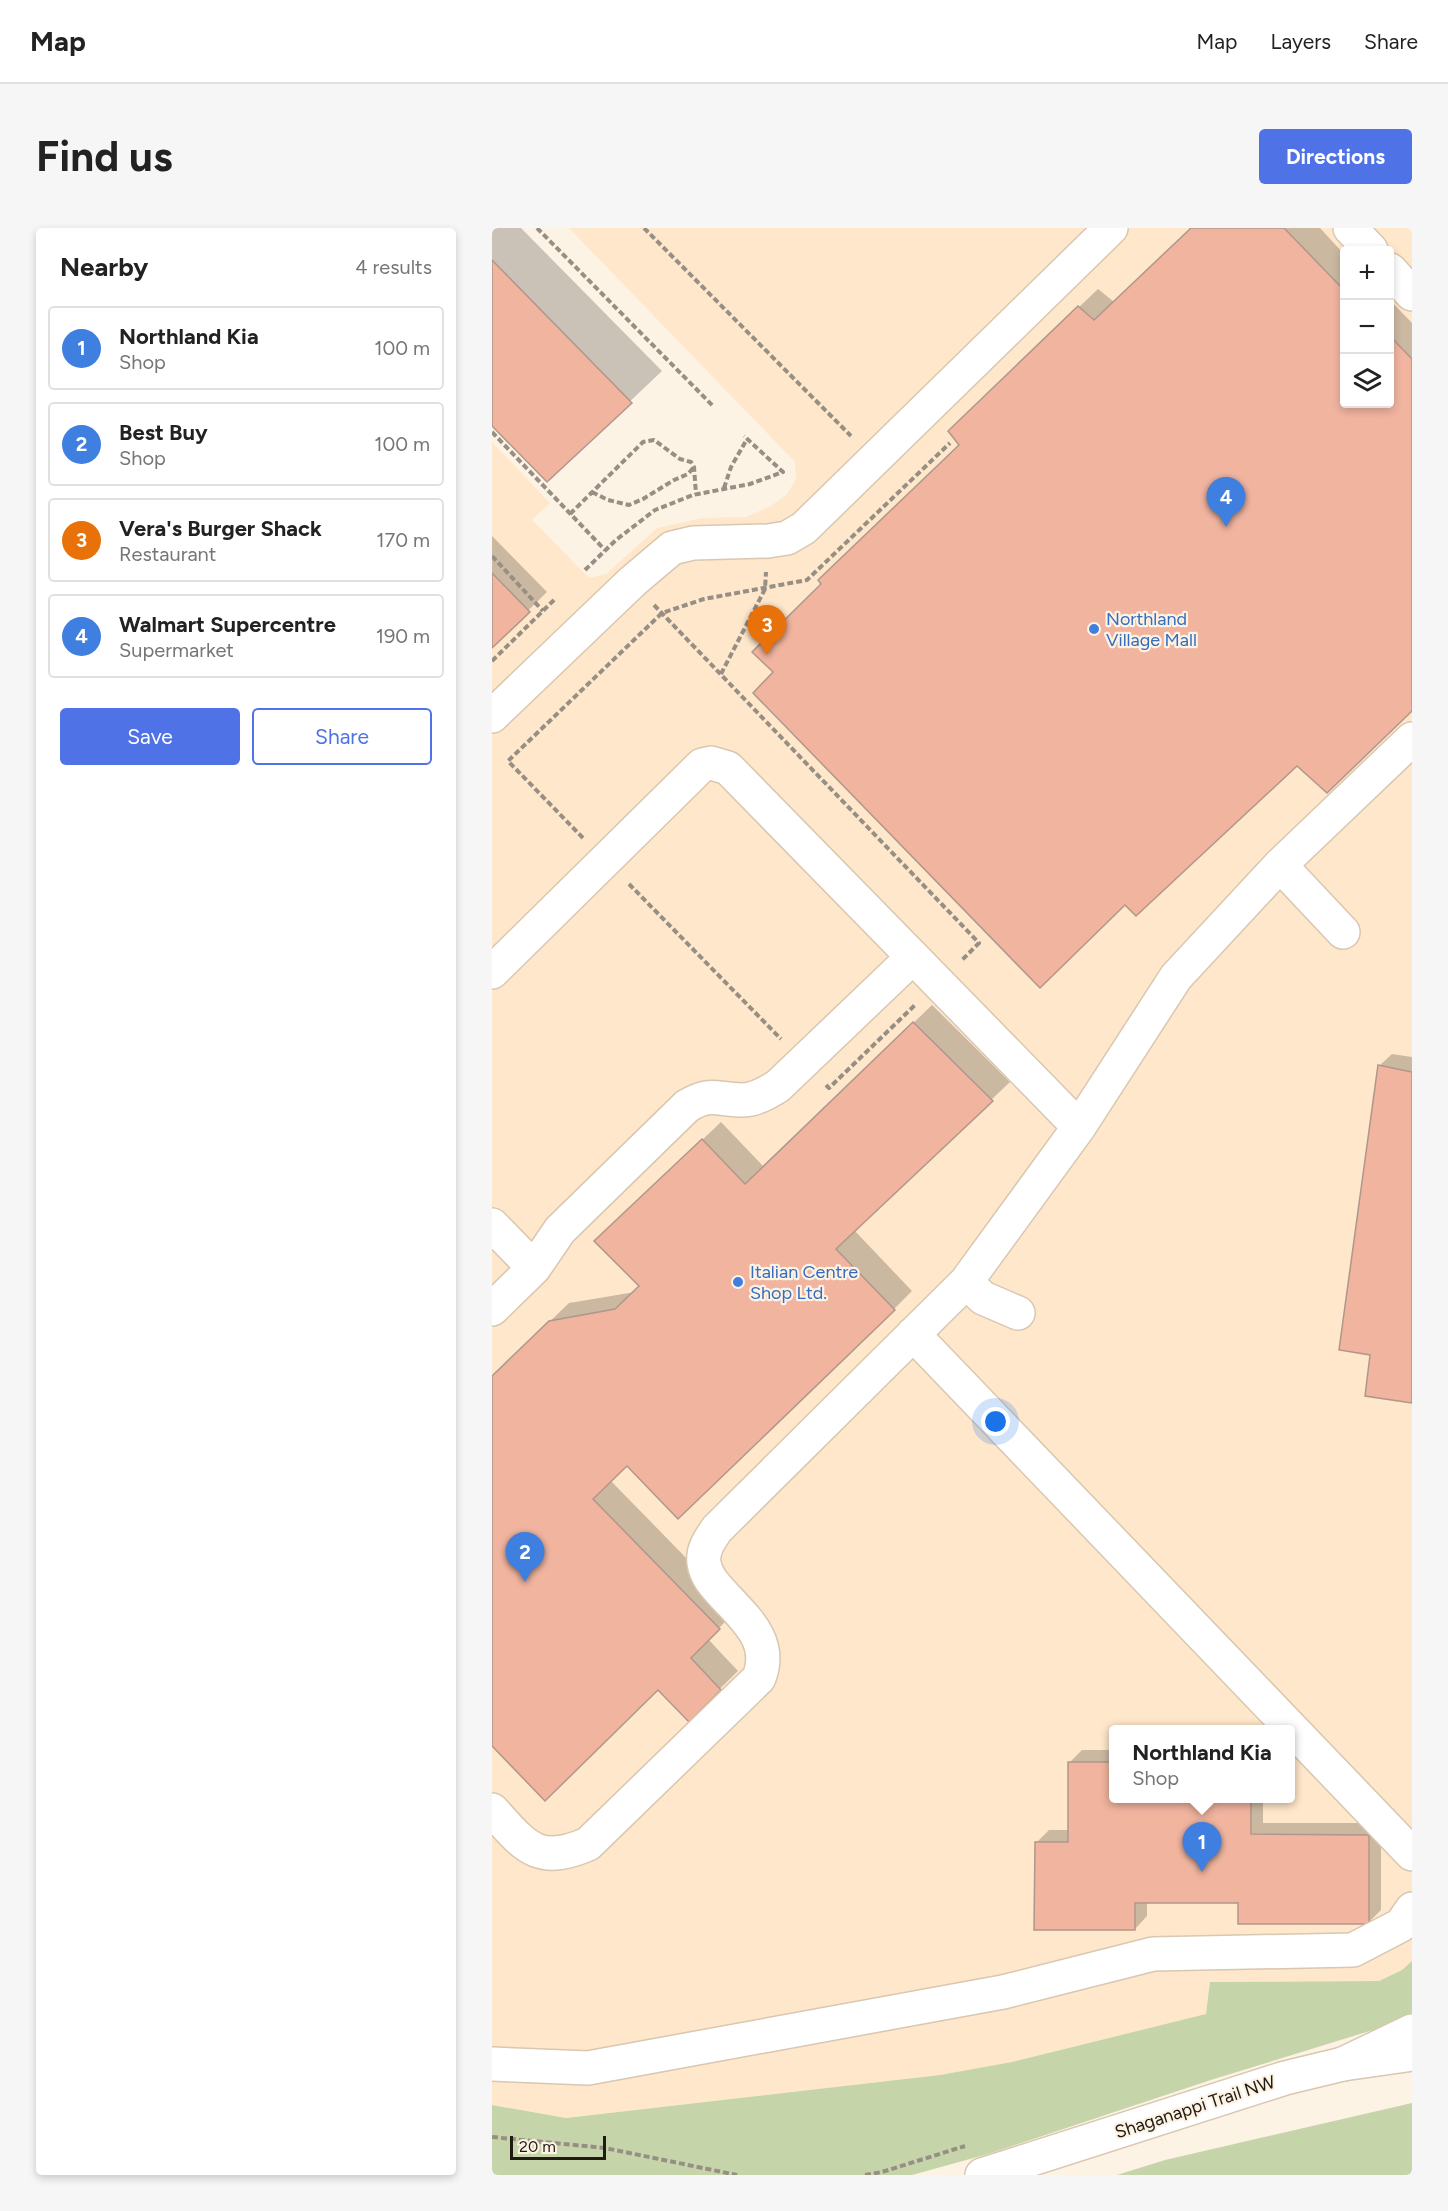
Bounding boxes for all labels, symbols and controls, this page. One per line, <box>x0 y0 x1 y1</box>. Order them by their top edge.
text: Map <box>30 24 86 58</box>
text: Map <box>1197 29 1237 54</box>
text: Layers <box>1270 29 1331 54</box>
text: Share <box>1364 29 1418 54</box>
button: Directions <box>1259 129 1412 184</box>
text: Find us <box>36 131 173 182</box>
map controls <box>1340 246 1394 408</box>
button: + <box>1340 246 1394 300</box>
text: Nearby <box>60 251 148 283</box>
text: 4 results <box>355 255 432 279</box>
button: − <box>1340 300 1394 354</box>
text: Northland Kia <box>119 323 259 350</box>
text: 1 <box>77 336 86 360</box>
text: 100 m <box>374 336 430 360</box>
text: Shop <box>119 350 166 374</box>
button: layers <box>1340 354 1394 408</box>
text: Best Buy <box>119 419 208 446</box>
text: 2 <box>76 432 87 456</box>
text: 100 m <box>374 432 430 456</box>
text: Shop <box>119 446 166 470</box>
pin: 4 <box>1206 478 1246 527</box>
text: Vera's Burger Shack <box>119 515 322 542</box>
text: 3 <box>76 528 87 552</box>
text: 170 m <box>376 528 430 552</box>
text: Restaurant <box>119 542 216 566</box>
pin: 3 <box>748 606 786 655</box>
place label: Northland Village Mall <box>1106 608 1197 651</box>
text: Walmart Supercentre <box>119 611 336 638</box>
marker: Northland Village Mall <box>1087 622 1101 636</box>
text: 4 <box>75 624 88 648</box>
text: 190 m <box>376 624 430 648</box>
text: Supermarket <box>119 638 234 662</box>
button: Save <box>60 708 240 765</box>
button: Share <box>252 708 432 765</box>
place label: Italian Centre Shop Ltd. <box>750 1261 858 1304</box>
marker: Italian Centre Shop Ltd. <box>731 1275 745 1289</box>
your location <box>981 1407 1010 1436</box>
pin: 2 <box>506 1532 544 1582</box>
popup <box>1109 1725 1295 1803</box>
text: Northland Kia <box>1132 1739 1272 1766</box>
text: Shop <box>1132 1766 1179 1790</box>
pin: 1 <box>1182 1822 1222 1872</box>
street label: Shaganappi Trail NW <box>1112 2070 1279 2143</box>
scale bar <box>510 2133 606 2160</box>
text: 20 m <box>519 2137 556 2156</box>

